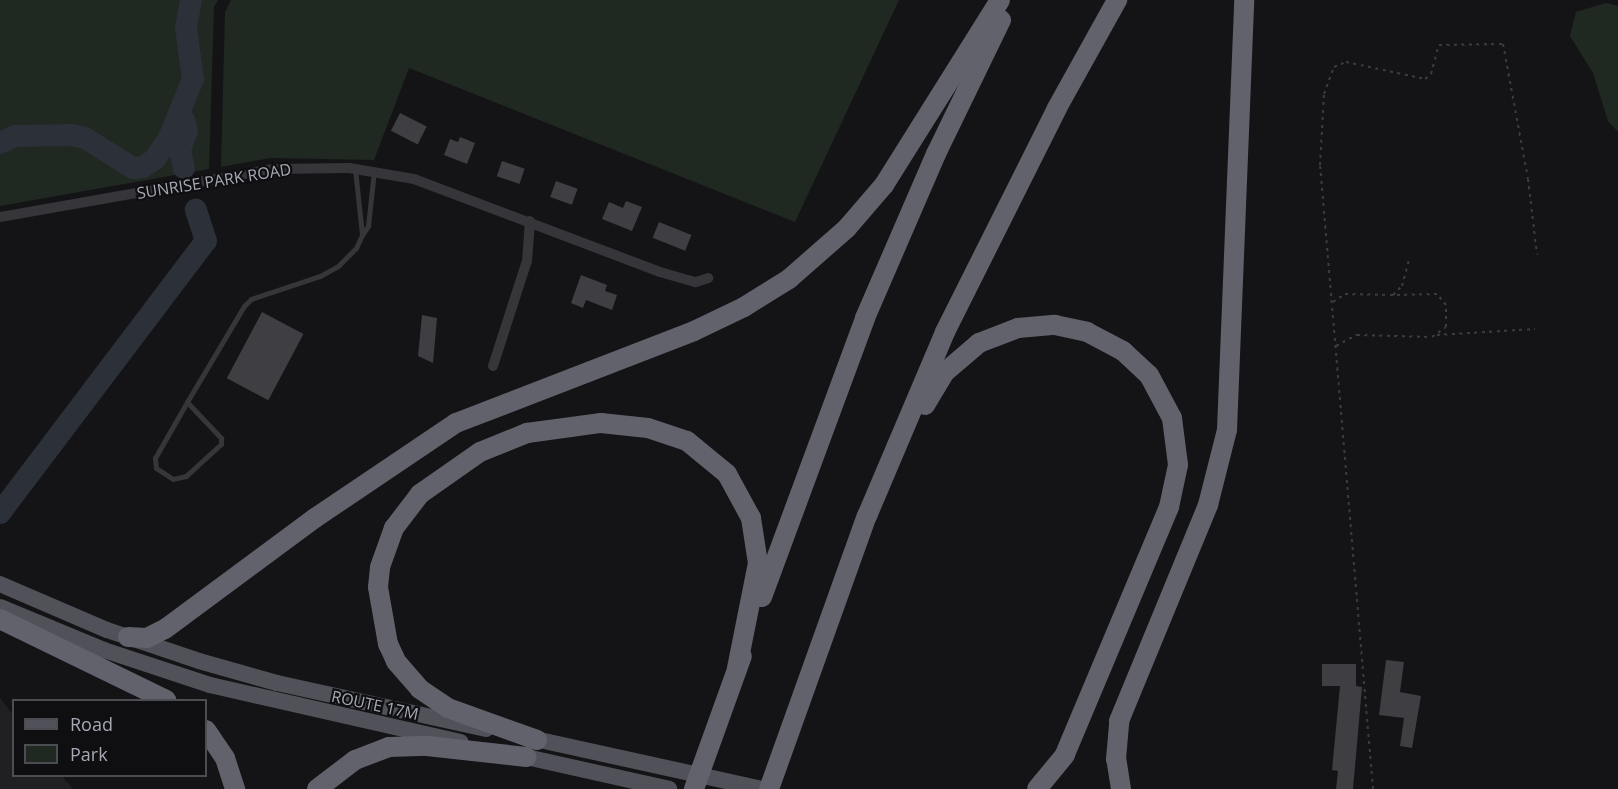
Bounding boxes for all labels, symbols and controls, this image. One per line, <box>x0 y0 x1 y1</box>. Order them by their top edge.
street label: SUNRISE PARK ROAD <box>135 159 293 203</box>
street label: ROUTE 17M <box>330 686 420 724</box>
legend <box>12 699 207 777</box>
text: Road <box>70 712 113 736</box>
text: Park <box>70 742 108 766</box>

